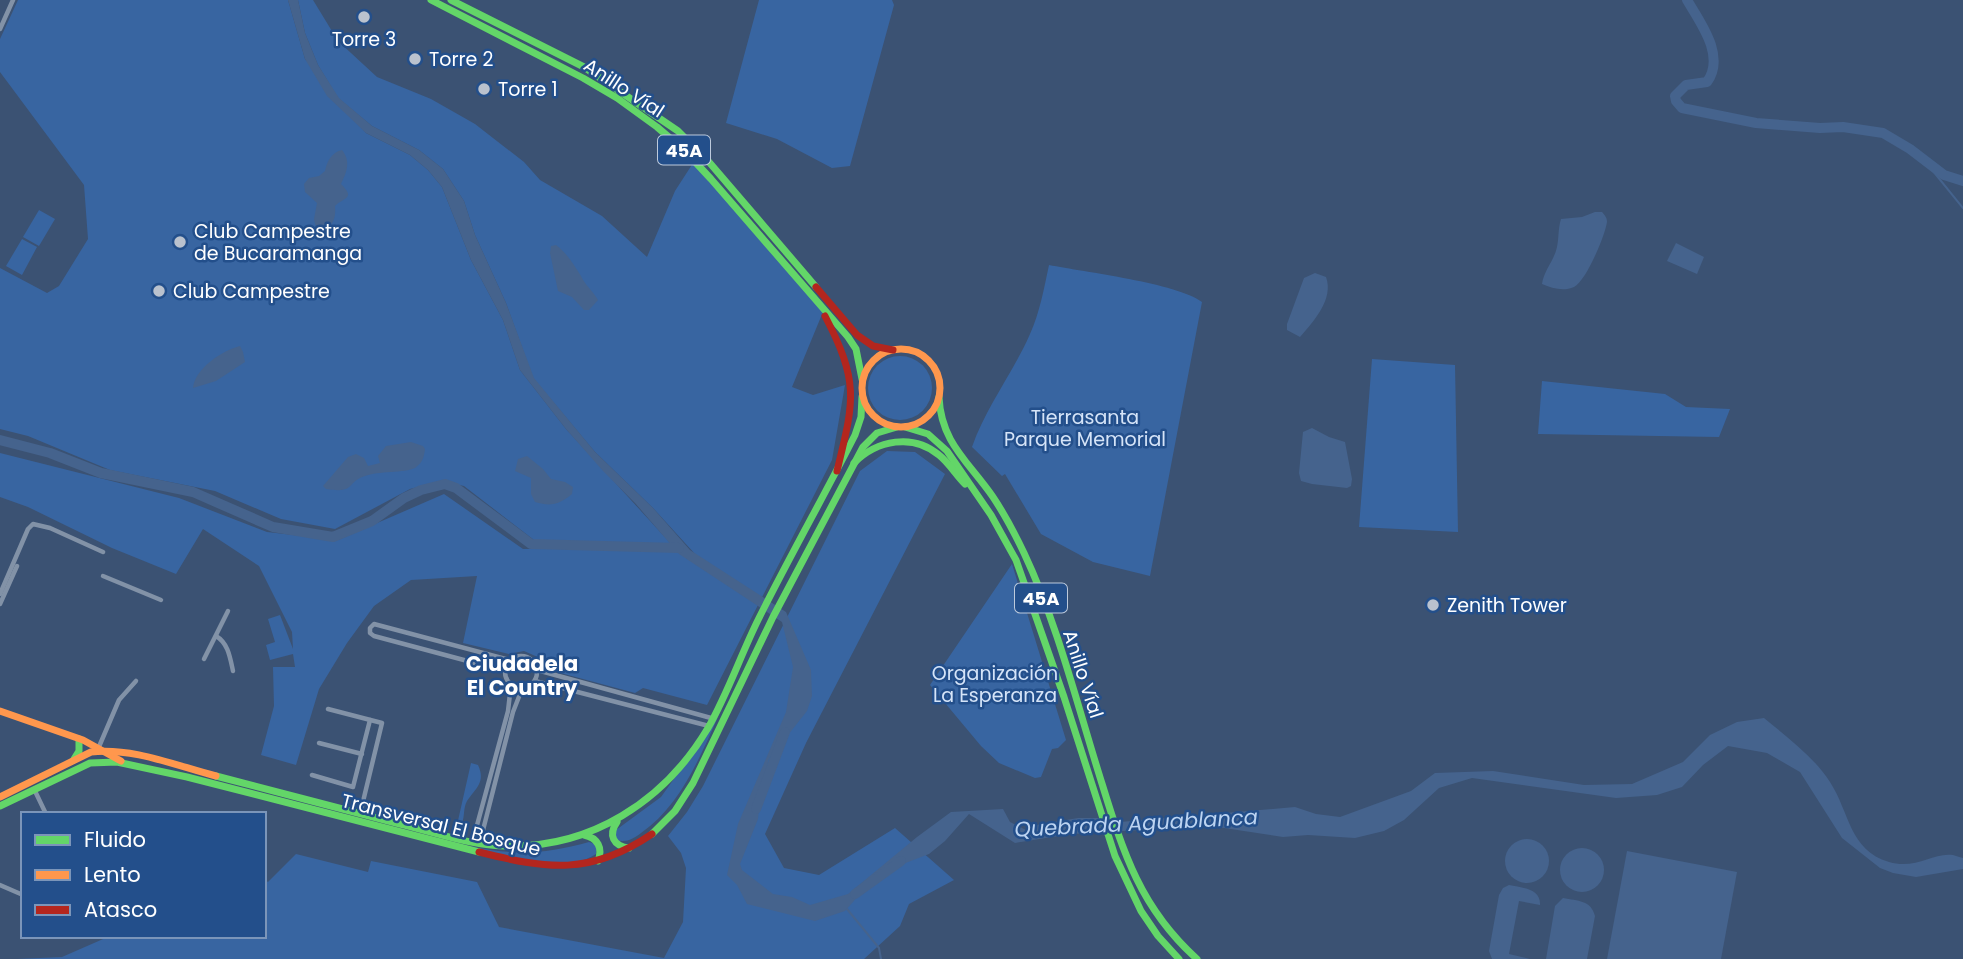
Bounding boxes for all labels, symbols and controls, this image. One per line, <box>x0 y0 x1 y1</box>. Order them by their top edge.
marker: Torre 3 <box>356 9 372 25</box>
place label: Torre 3 <box>332 26 396 53</box>
place label: Torre 2 <box>429 46 493 73</box>
marker: Torre 2 <box>407 51 423 67</box>
street label: Anillo Víal <box>578 52 670 124</box>
place label: Torre 1 <box>498 76 558 103</box>
marker: Torre 1 <box>476 81 492 97</box>
road number: 45A <box>658 135 710 164</box>
place label: Club Campestre de Bucaramanga <box>194 218 362 267</box>
marker: Club Campestre de Bucaramanga <box>172 234 188 250</box>
place label: Club Campestre <box>173 278 330 305</box>
marker: Club Campestre <box>151 283 167 299</box>
park label: Tierrasanta Parque Memorial <box>1004 404 1166 453</box>
road number: 45A <box>1015 584 1067 612</box>
place label: Zenith Tower <box>1447 592 1567 619</box>
marker: Zenith Tower <box>1425 597 1441 613</box>
street label: Anillo Víal <box>1056 626 1110 722</box>
district label: Ciudadela El Country <box>466 649 578 702</box>
park label: Organización La Esperanza <box>932 660 1058 709</box>
street label: Transversal El Bosque <box>339 787 543 863</box>
water label: Quebrada Aguablanca <box>1014 802 1258 844</box>
legend <box>21 812 266 938</box>
text: Fluido <box>84 825 146 854</box>
text: Lento <box>84 860 141 889</box>
text: Atasco <box>84 895 157 924</box>

